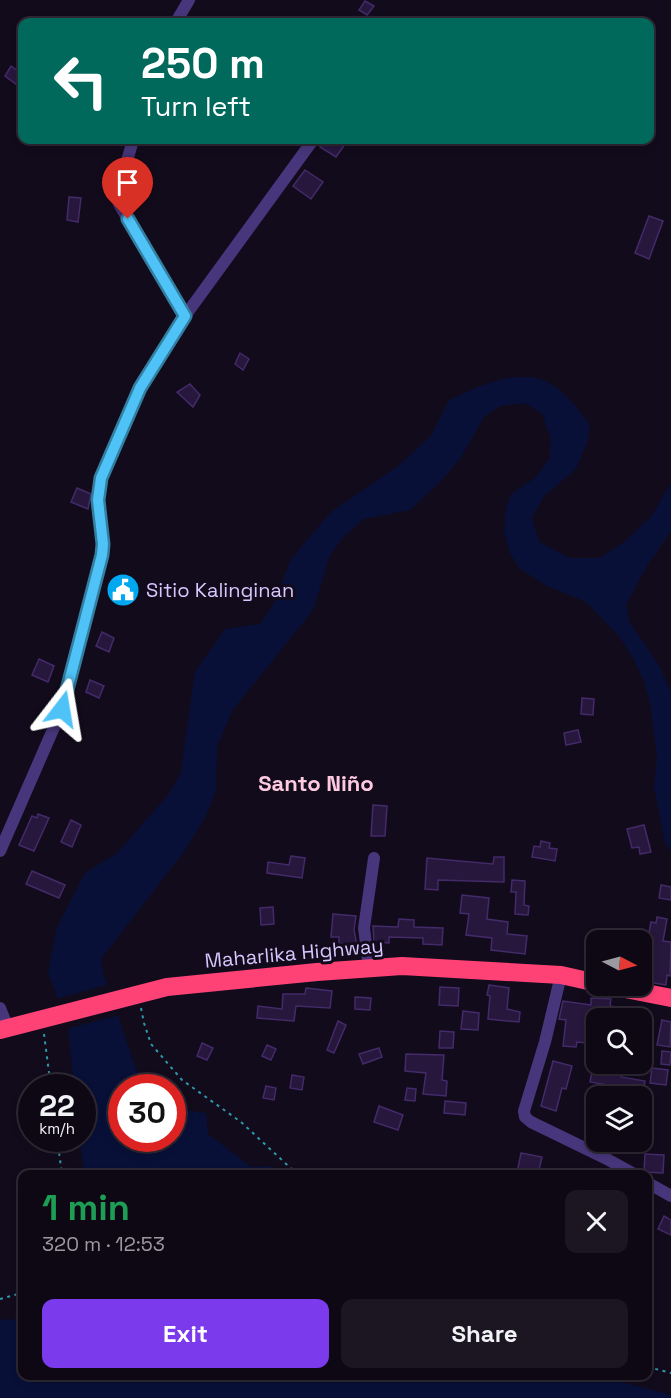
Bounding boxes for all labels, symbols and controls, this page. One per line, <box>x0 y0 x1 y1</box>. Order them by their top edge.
text: 250 m <box>141 37 265 90</box>
icon: left <box>42 42 120 120</box>
text: Turn left <box>141 89 251 124</box>
pin <box>102 157 153 219</box>
icon: arrive <box>111 166 144 199</box>
public building icon: Sitio Kalinginan <box>105 572 141 608</box>
place label: Sitio Kalinginan <box>146 577 294 603</box>
position arrow <box>30 677 94 741</box>
district label: Santo Niño <box>258 769 374 797</box>
north arrow <box>586 930 652 996</box>
map controls <box>586 930 652 1152</box>
street label: Maharlika Highway <box>203 932 385 974</box>
button: search <box>586 1008 652 1074</box>
speed limit sign: 30 <box>108 1074 186 1152</box>
text: 22 <box>39 1086 75 1125</box>
button: layers <box>586 1086 652 1152</box>
text: km/h <box>39 1119 75 1138</box>
text: 1 min <box>42 1185 130 1231</box>
button: close <box>565 1190 628 1253</box>
text: 320 m · 12:53 <box>42 1231 165 1257</box>
button: Exit <box>42 1299 329 1368</box>
button: Share <box>341 1299 628 1368</box>

